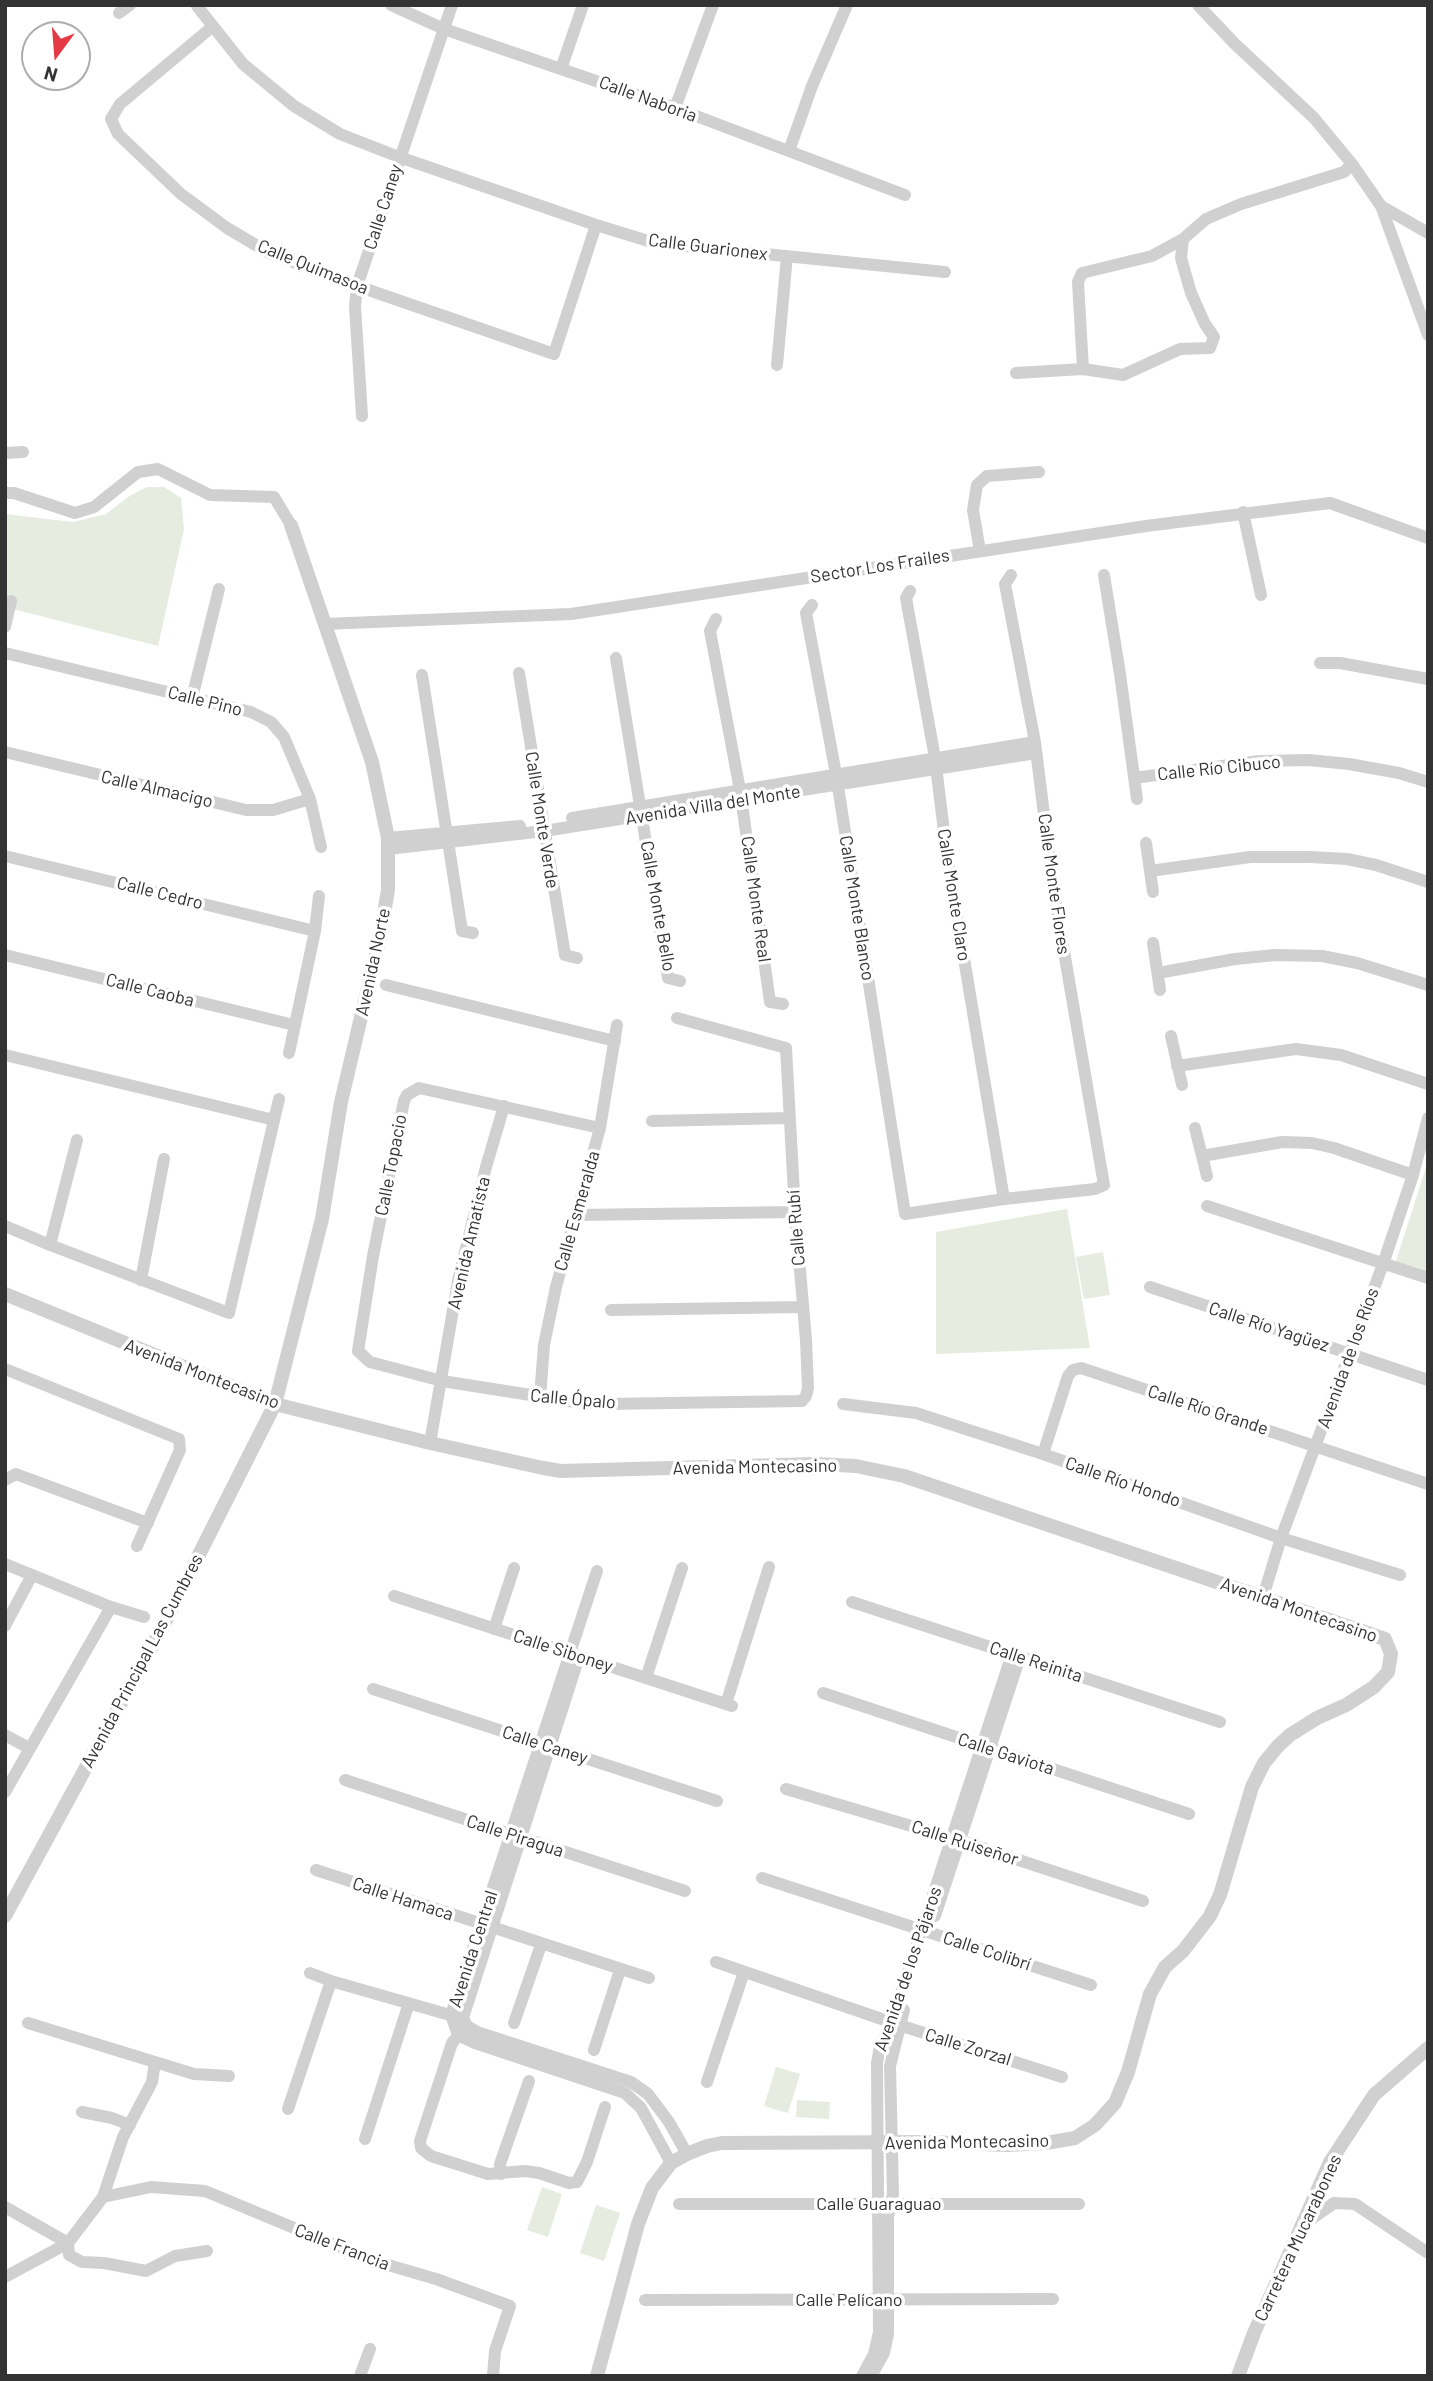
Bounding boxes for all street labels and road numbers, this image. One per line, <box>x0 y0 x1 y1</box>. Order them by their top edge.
street label: Calle Naboria <box>596 71 700 127</box>
street label: Calle Caney <box>359 161 407 253</box>
street label: Calle Guarionex <box>647 229 769 265</box>
street label: Calle Quimasoa <box>254 235 372 299</box>
street label: Sector Los Frailes <box>809 544 951 588</box>
street label: Calle Pino <box>165 681 245 721</box>
street label: Calle Monte Verde <box>520 750 564 890</box>
street label: Calle Río Cibuco <box>1156 751 1282 785</box>
street label: Calle Almacigo <box>99 766 215 812</box>
street label: Avenida Villa del Monte <box>624 780 802 830</box>
street label: Calle Monte Flores <box>1033 812 1075 956</box>
street label: Calle Monte Claro <box>933 827 975 963</box>
street label: Calle Monte Blanco <box>835 834 879 982</box>
street label: Calle Monte Real <box>736 835 776 963</box>
street label: Calle Monte Bello <box>636 839 680 973</box>
street label: Calle Cedro <box>115 872 205 914</box>
street label: Avenida Norte <box>351 906 395 1018</box>
street label: Calle Caoba <box>104 969 196 1011</box>
street label: Calle Topacio <box>371 1112 411 1218</box>
street label: Calle Esmeralda <box>549 1148 605 1274</box>
street label: Avenida Amatista <box>443 1174 495 1312</box>
street label: Calle Rubí <box>783 1189 809 1267</box>
street label: Avenida de los Ríos <box>1313 1285 1383 1431</box>
street label: Calle Río Yagüez <box>1206 1297 1332 1357</box>
street label: Avenida Montecasino <box>121 1334 283 1414</box>
street label: Calle Río Grande <box>1145 1380 1271 1440</box>
street label: Calle Ópalo <box>529 1385 617 1413</box>
street label: Calle Río Hondo <box>1063 1452 1183 1512</box>
street label: Avenida Montecasino <box>673 1455 837 1479</box>
street label: Avenida Principal Las Cumbres <box>76 1550 208 1772</box>
street label: Avenida Montecasino <box>1218 1573 1380 1647</box>
street label: Calle Siboney <box>511 1625 615 1677</box>
street label: Calle Reinita <box>987 1637 1085 1687</box>
street label: Calle Caney <box>499 1721 591 1769</box>
street label: Calle Gaviota <box>955 1728 1057 1780</box>
street label: Calle Piragua <box>464 1810 566 1862</box>
street label: Calle Ruiseñor <box>909 1816 1021 1870</box>
street label: Calle Hamaca <box>350 1872 456 1926</box>
street label: Avenida de los Pájaros <box>870 1884 946 2054</box>
street label: Avenida Central <box>444 1888 502 2010</box>
street label: Calle Colibrí <box>940 1927 1034 1975</box>
street label: Calle Zorzal <box>922 2024 1014 2070</box>
street label: Avenida Montecasino <box>885 2130 1049 2154</box>
street label: Carretera Mucarabones <box>1250 2151 1346 2325</box>
street label: Calle Guaraguao <box>816 2193 942 2215</box>
street label: Calle Francia <box>291 2219 393 2275</box>
street label: Calle Pelícano <box>795 2289 903 2311</box>

